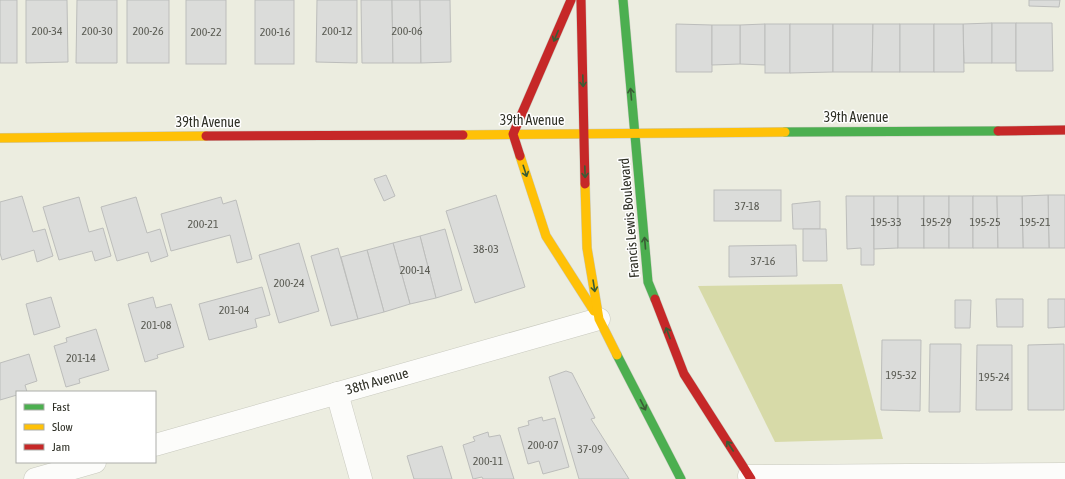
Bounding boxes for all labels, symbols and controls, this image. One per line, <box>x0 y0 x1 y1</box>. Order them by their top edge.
house number: 200-34 <box>31 24 63 38</box>
house number: 200-30 <box>81 24 113 38</box>
house number: 200-26 <box>132 24 164 38</box>
house number: 200-12 <box>322 24 352 38</box>
house number: 200-06 <box>391 24 423 38</box>
house number: 200-22 <box>190 25 222 39</box>
house number: 200-16 <box>260 25 291 39</box>
one-way arrow <box>551 29 559 41</box>
one-way arrow <box>579 74 587 87</box>
one-way arrow <box>628 88 635 101</box>
street label: 39th Avenue <box>824 109 888 125</box>
street label: 39th Avenue <box>500 112 564 128</box>
street label: 39th Avenue <box>176 114 240 130</box>
street label: Francis Lewis Boulevard <box>616 157 642 279</box>
one-way arrow <box>522 164 529 177</box>
one-way arrow <box>581 165 589 178</box>
house number: 37-18 <box>735 199 760 213</box>
house number: 195-33 <box>870 215 902 229</box>
house number: 195-29 <box>920 215 952 229</box>
house number: 195-25 <box>969 215 1001 229</box>
house number: 195-21 <box>1019 215 1051 229</box>
house number: 200-21 <box>187 217 219 231</box>
one-way arrow <box>641 237 648 250</box>
house number: 38-03 <box>473 242 499 256</box>
house number: 37-16 <box>751 254 776 268</box>
house number: 200-14 <box>400 263 431 277</box>
house number: 200-24 <box>273 276 305 290</box>
one-way arrow <box>590 279 598 292</box>
house number: 201-04 <box>219 303 250 317</box>
house number: 201-08 <box>141 318 172 332</box>
one-way arrow <box>663 327 671 339</box>
house number: 201-14 <box>66 351 96 365</box>
street label: 38th Avenue <box>344 364 410 398</box>
house number: 195-32 <box>885 368 917 382</box>
house number: 195-24 <box>978 370 1010 384</box>
legend <box>16 391 156 463</box>
one-way arrow <box>640 399 647 411</box>
text: Fast <box>52 400 70 414</box>
text: Slow <box>52 420 73 434</box>
house number: 200-07 <box>527 438 559 452</box>
text: Jam <box>52 440 70 454</box>
one-way arrow <box>726 441 734 452</box>
house number: 37-09 <box>577 442 603 456</box>
house number: 200-11 <box>473 454 504 468</box>

